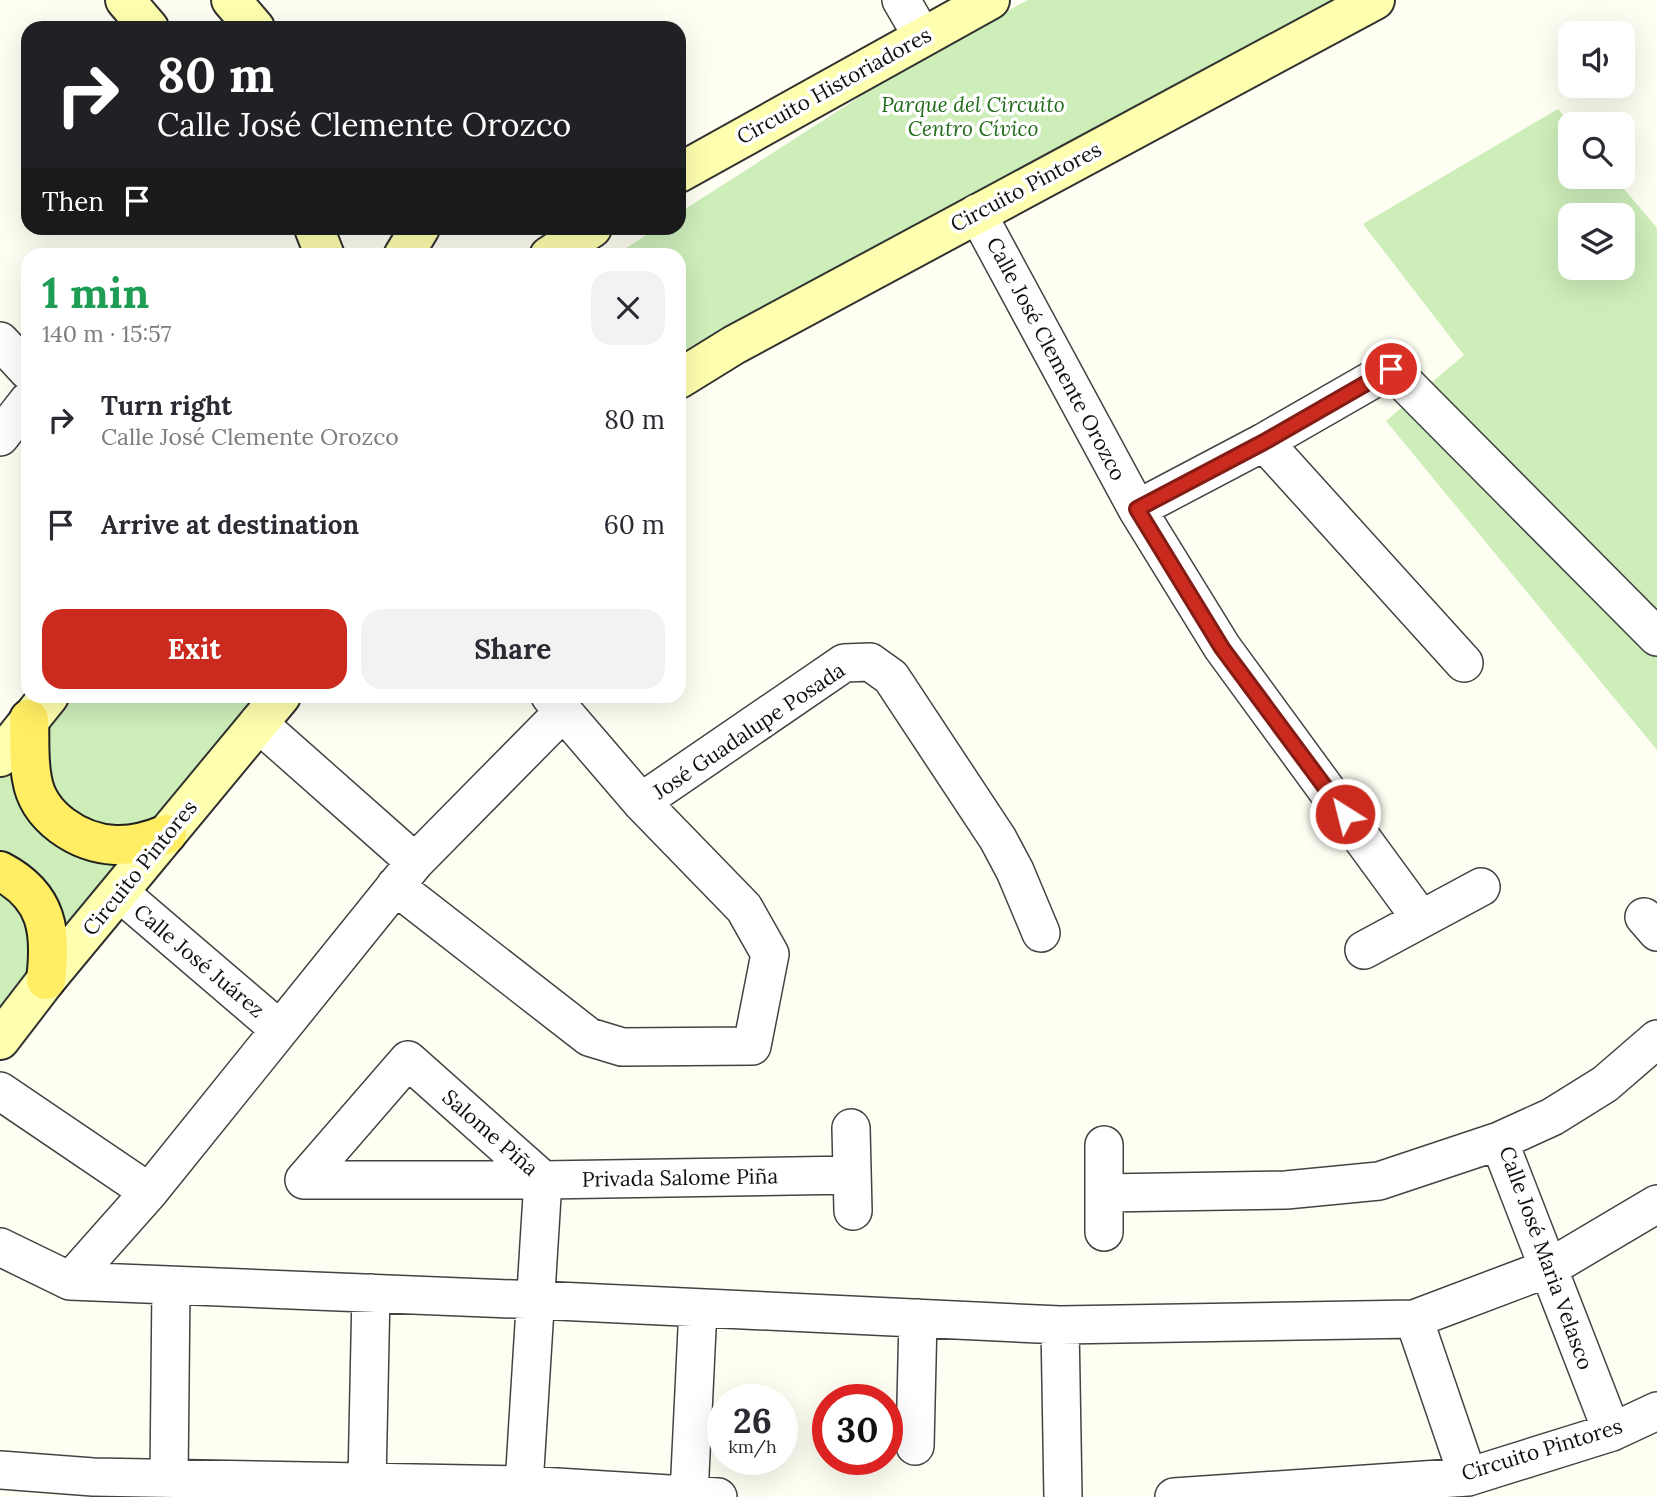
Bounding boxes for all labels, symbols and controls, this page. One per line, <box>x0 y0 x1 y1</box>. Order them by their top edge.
street label: Circuito Historiadores <box>732 21 936 150</box>
map controls <box>1558 21 1635 280</box>
button: sound <box>1558 21 1635 98</box>
text: 80 m <box>157 43 274 105</box>
icon: right <box>42 49 133 140</box>
park label: Parque del Circuito Centro Cívico <box>881 91 1065 142</box>
text: Calle José Clemente Orozco <box>157 104 571 145</box>
button: search <box>1558 112 1635 189</box>
street label: Circuito Pintores <box>946 135 1106 238</box>
icon: arrive <box>118 182 156 220</box>
text: Then <box>42 185 104 218</box>
button: layers <box>1558 203 1635 280</box>
street label: Calle José Clemente Orozco <box>981 232 1132 485</box>
text: 1 min <box>42 266 149 320</box>
button: close <box>591 271 665 345</box>
text: 140 m · 15:57 <box>42 319 171 348</box>
pin <box>1361 339 1421 399</box>
icon: arrive <box>1372 350 1410 388</box>
text: Turn right <box>101 389 232 422</box>
icon: right <box>42 401 80 439</box>
text: 80 m <box>604 403 665 436</box>
text: Calle José Clemente Orozco <box>101 422 399 451</box>
icon: arrive <box>42 506 80 544</box>
text: Arrive at destination <box>101 508 359 541</box>
text: 60 m <box>604 508 665 541</box>
button: Exit <box>42 609 347 689</box>
button: Share <box>361 609 665 689</box>
street label: José Guadalupe Posada <box>647 656 850 805</box>
position arrow <box>1308 777 1382 851</box>
street label: Circuito Pintores <box>77 794 203 941</box>
street label: Calle José Juárez <box>128 898 270 1023</box>
street label: Salome Piña <box>437 1084 544 1182</box>
street label: Calle José Maria Velasco <box>1493 1142 1599 1373</box>
street label: Privada Salome Piña <box>582 1162 779 1193</box>
speed limit sign: 30 <box>812 1384 903 1475</box>
text: 26 <box>733 1398 772 1443</box>
street label: Circuito Pintores <box>1458 1412 1626 1487</box>
text: km/h <box>728 1435 777 1458</box>

